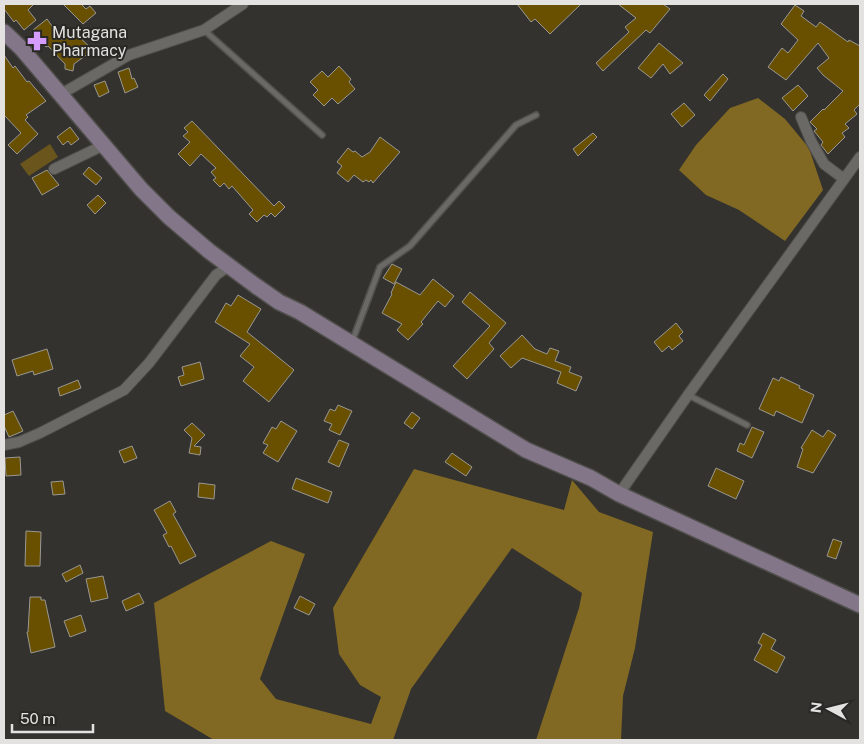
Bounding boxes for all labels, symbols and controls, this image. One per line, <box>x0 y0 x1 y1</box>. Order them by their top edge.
place label: Mutagana Pharmacy <box>52 23 127 60</box>
pharmacy icon: Mutagana Pharmacy <box>26 30 48 52</box>
north arrow <box>804 684 854 734</box>
text: N <box>807 701 825 714</box>
scale bar <box>12 702 94 734</box>
text: 50 m <box>20 710 55 727</box>

